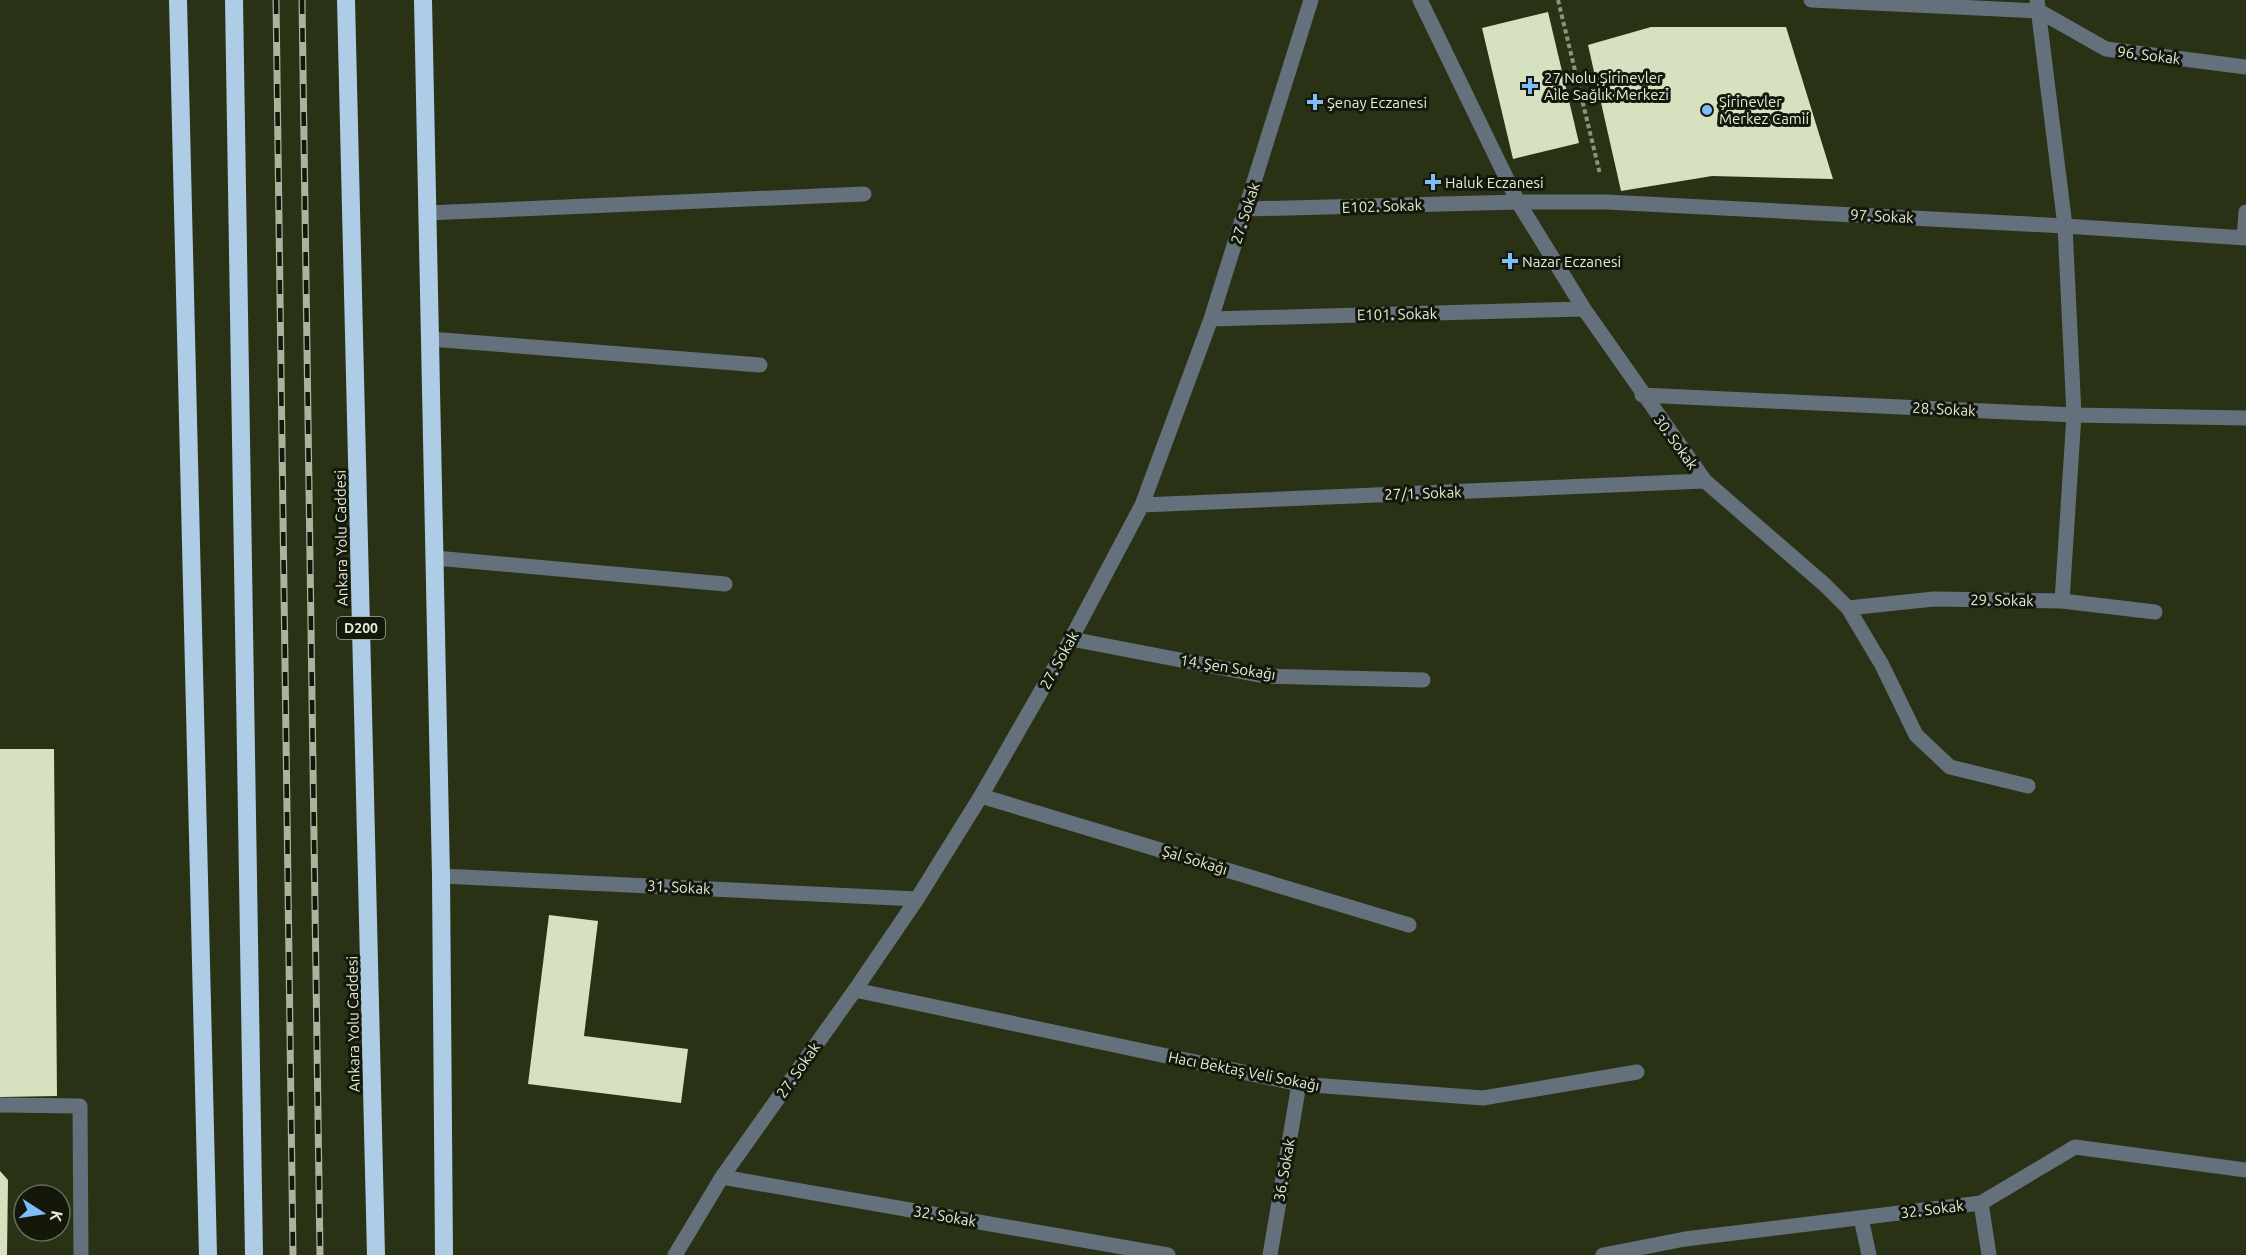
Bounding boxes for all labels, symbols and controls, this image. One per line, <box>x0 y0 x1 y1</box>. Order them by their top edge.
street label: 96. Sokak <box>2116 43 2182 67</box>
place label: 27 Nolu Şirinevler Aile Sağlık Merkezi <box>1544 69 1669 103</box>
marker: 27 Nolu Şirinevler Aile Sağlık Merkezi <box>1521 77 1539 95</box>
place label: Şirinevler Merkez Camii <box>1719 93 1809 127</box>
place label: Şenay Eczanesi <box>1327 94 1427 111</box>
marker: Şenay Eczanesi <box>1308 95 1322 109</box>
marker: Şirinevler Merkez Camii <box>1700 103 1714 117</box>
place label: Haluk Eczanesi <box>1445 174 1544 191</box>
marker: Haluk Eczanesi <box>1426 175 1440 189</box>
street label: 27. Sokak <box>1227 180 1263 246</box>
street label: E102. Sokak <box>1342 196 1423 216</box>
street label: 97. Sokak <box>1850 206 1915 226</box>
place label: Nazar Eczanesi <box>1522 253 1621 270</box>
marker: Nazar Eczanesi <box>1503 254 1517 268</box>
street label: E101. Sokak <box>1357 305 1438 323</box>
street label: 28. Sokak <box>1912 399 1977 419</box>
street label: 30. Sokak <box>1650 411 1702 473</box>
street label: Ankara Yolu Caddesi <box>331 470 351 606</box>
street label: 27/1. Sokak <box>1384 483 1462 503</box>
street label: 29. Sokak <box>1970 591 2034 609</box>
road number: D200 <box>337 617 385 639</box>
street label: 27. Sokak <box>1036 628 1082 692</box>
street label: 14. Şen Sokağı <box>1179 651 1277 683</box>
street label: Şal Sokağı <box>1160 842 1230 878</box>
street label: 31. Sokak <box>647 877 712 897</box>
street label: Ankara Yolu Caddesi <box>343 956 363 1092</box>
street label: 27. Sokak <box>773 1039 823 1101</box>
street label: Hacı Bektaş Veli Sokağı <box>1167 1048 1321 1094</box>
street label: 36. Sokak <box>1270 1137 1298 1203</box>
north arrow <box>12 1183 72 1243</box>
street label: 32. Sokak <box>1899 1197 1965 1221</box>
street label: 32. Sokak <box>912 1202 978 1230</box>
text: K <box>47 1209 67 1224</box>

